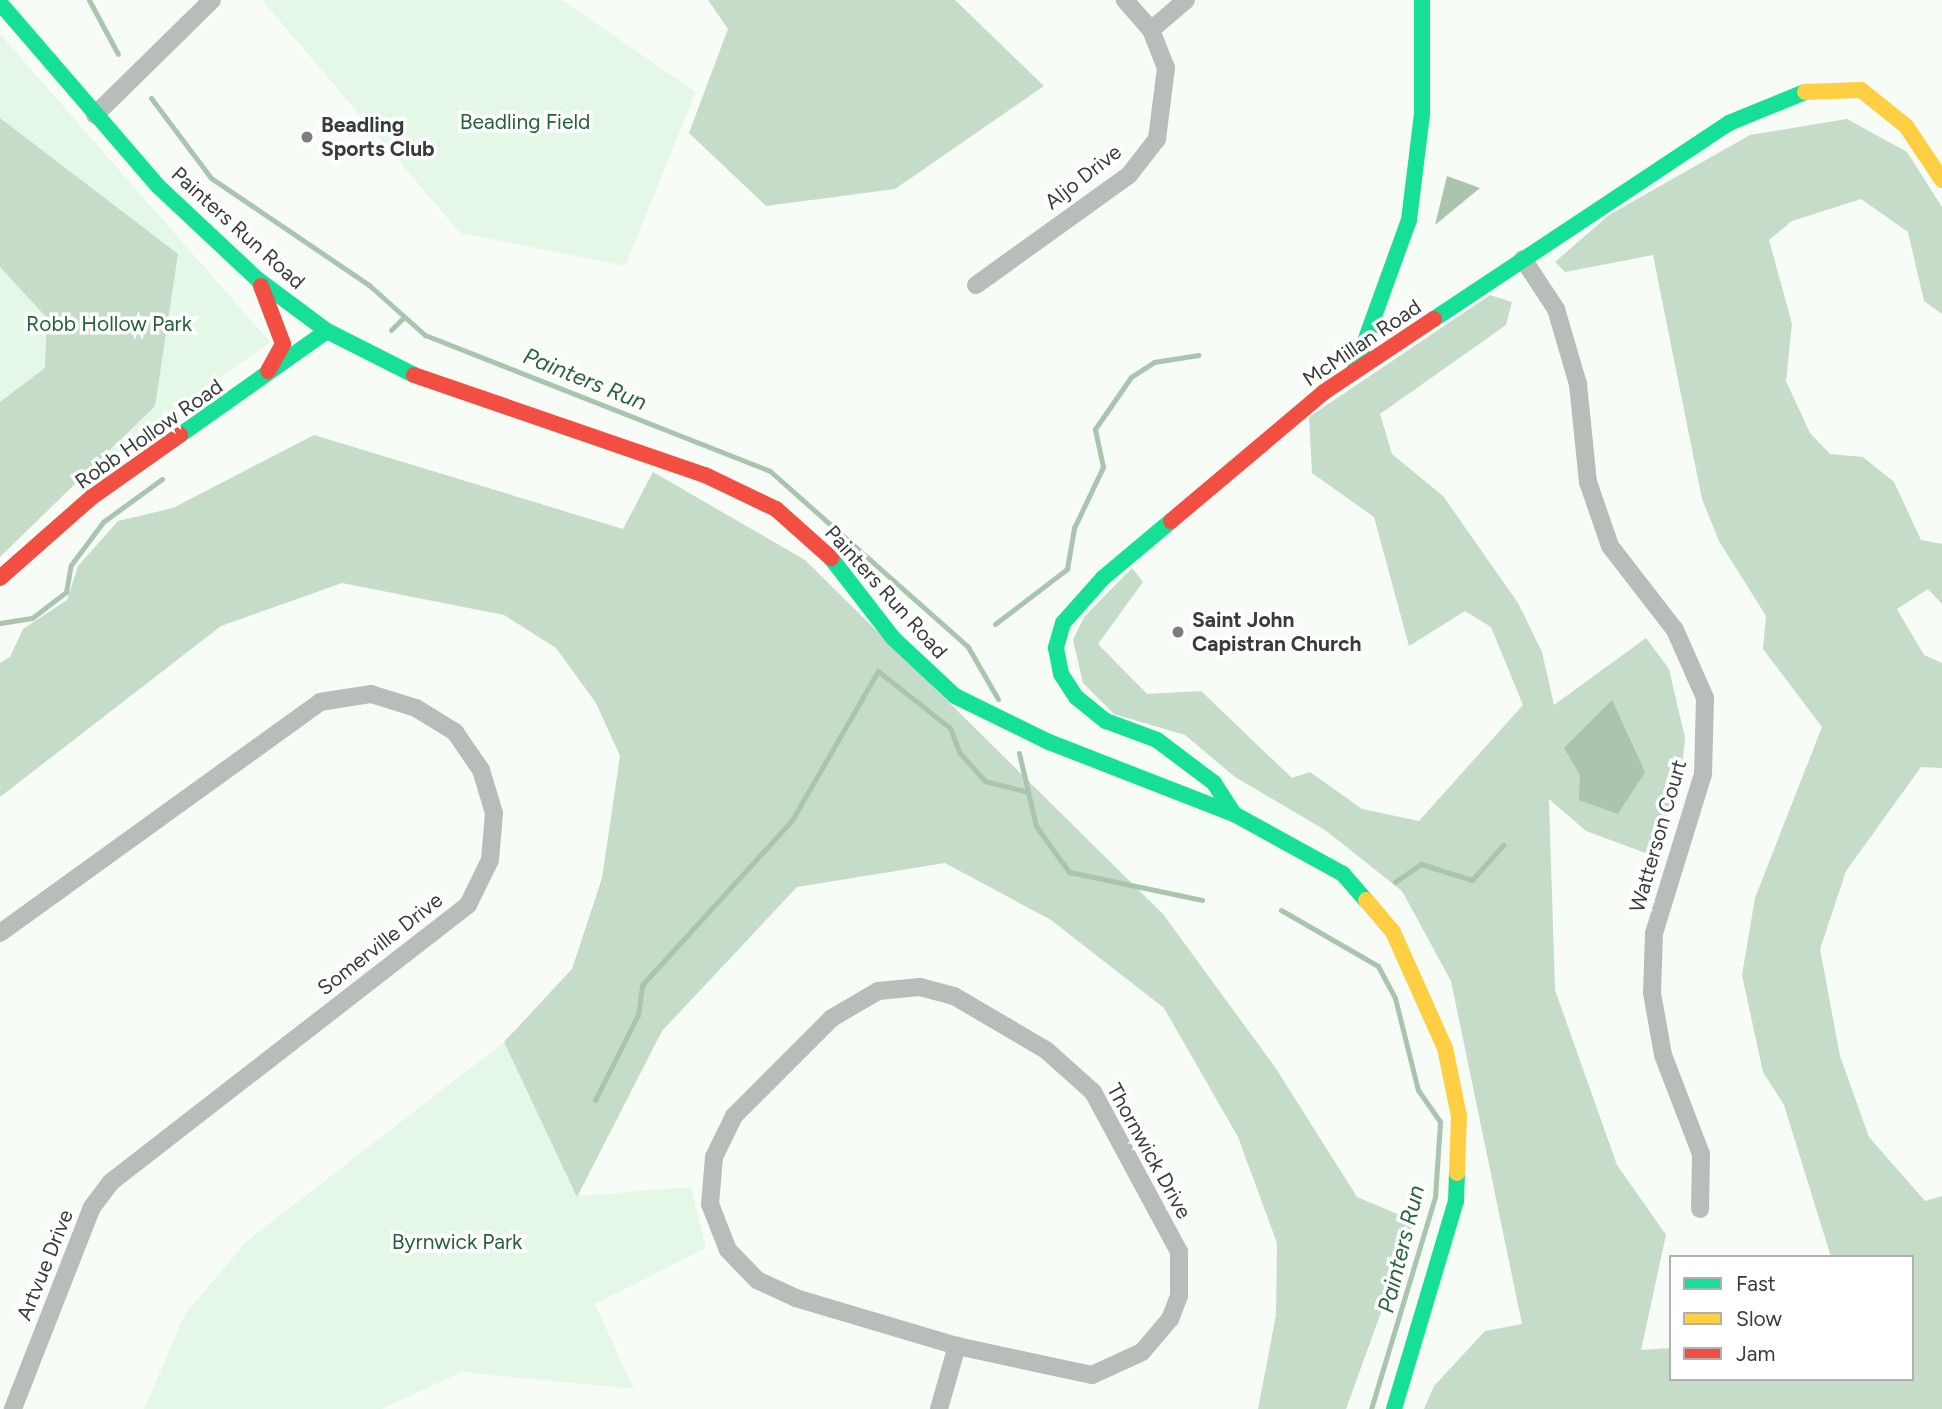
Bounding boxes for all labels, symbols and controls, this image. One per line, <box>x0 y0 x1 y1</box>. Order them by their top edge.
park label: Beadling Field <box>460 109 590 135</box>
place label: Beadling Sports Club <box>321 112 435 162</box>
marker: Beadling Sports Club <box>299 129 315 145</box>
street label: Aljo Drive <box>1040 139 1126 215</box>
street label: Painters Run Road <box>166 161 310 295</box>
street label: McMillan Road <box>1298 294 1426 392</box>
park label: Robb Hollow Park <box>26 311 192 337</box>
water label: Painters Run <box>519 342 651 416</box>
street label: Robb Hollow Road <box>70 374 228 494</box>
street label: Painters Run Road <box>819 520 953 664</box>
place label: Saint John Capistran Church <box>1192 607 1361 657</box>
marker: Saint John Capistran Church <box>1170 624 1186 640</box>
street label: Watterson Court <box>1624 757 1692 915</box>
street label: Somerville Drive <box>312 887 448 1001</box>
street label: Thornwick Drive <box>1101 1079 1197 1223</box>
water label: Painters Run <box>1372 1182 1430 1316</box>
street label: Artvue Drive <box>11 1206 79 1324</box>
park label: Byrnwick Park <box>392 1229 522 1255</box>
legend <box>1669 1255 1914 1381</box>
text: Fast <box>1736 1271 1776 1296</box>
text: Slow <box>1736 1306 1782 1331</box>
text: Jam <box>1736 1341 1775 1366</box>

